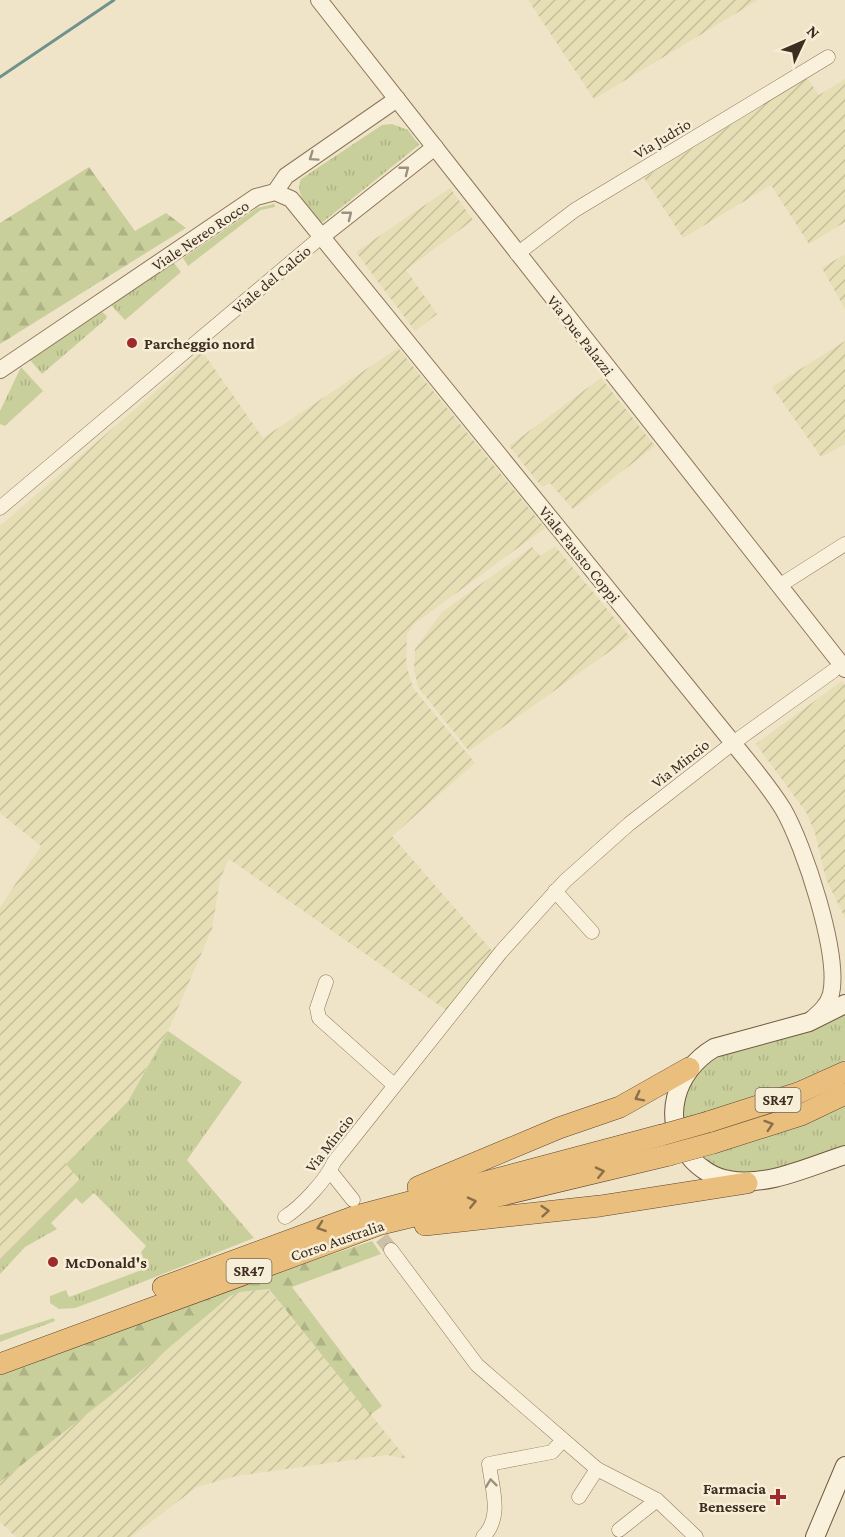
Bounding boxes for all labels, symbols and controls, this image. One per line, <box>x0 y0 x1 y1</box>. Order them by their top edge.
north arrow <box>773 12 833 72</box>
text: N <box>804 22 823 42</box>
street label: Via Judrio <box>631 115 694 163</box>
one-way arrow <box>308 150 319 161</box>
one-way arrow <box>398 166 409 177</box>
street label: Viale Nereo Rocco <box>149 197 252 274</box>
one-way arrow <box>342 212 353 223</box>
street label: Viale del Calcio <box>229 242 314 317</box>
street label: Via Due Palazzi <box>544 292 617 379</box>
place label: Parcheggio nord <box>144 335 255 352</box>
marker: Parcheggio nord <box>125 336 139 350</box>
street label: Viale Fausto Coppi <box>535 503 624 606</box>
street label: Via Mincio <box>648 736 712 791</box>
road number: SR47 <box>756 1088 800 1112</box>
one-way arrow <box>634 1090 645 1102</box>
street label: Via Mincio <box>302 1111 357 1175</box>
one-way arrow <box>763 1120 774 1132</box>
one-way arrow <box>595 1166 605 1179</box>
one-way arrow <box>467 1196 477 1209</box>
one-way arrow <box>540 1205 549 1218</box>
street label: Corso Australia <box>288 1216 387 1264</box>
one-way arrow <box>316 1220 327 1233</box>
place label: McDonald's <box>65 1254 147 1271</box>
marker: McDonald's <box>46 1255 60 1269</box>
road number: SR47 <box>226 1259 272 1283</box>
one-way arrow <box>486 1478 498 1487</box>
place label: Farmacia Benessere <box>699 1480 767 1515</box>
marker: Farmacia Benessere <box>771 1490 785 1504</box>

